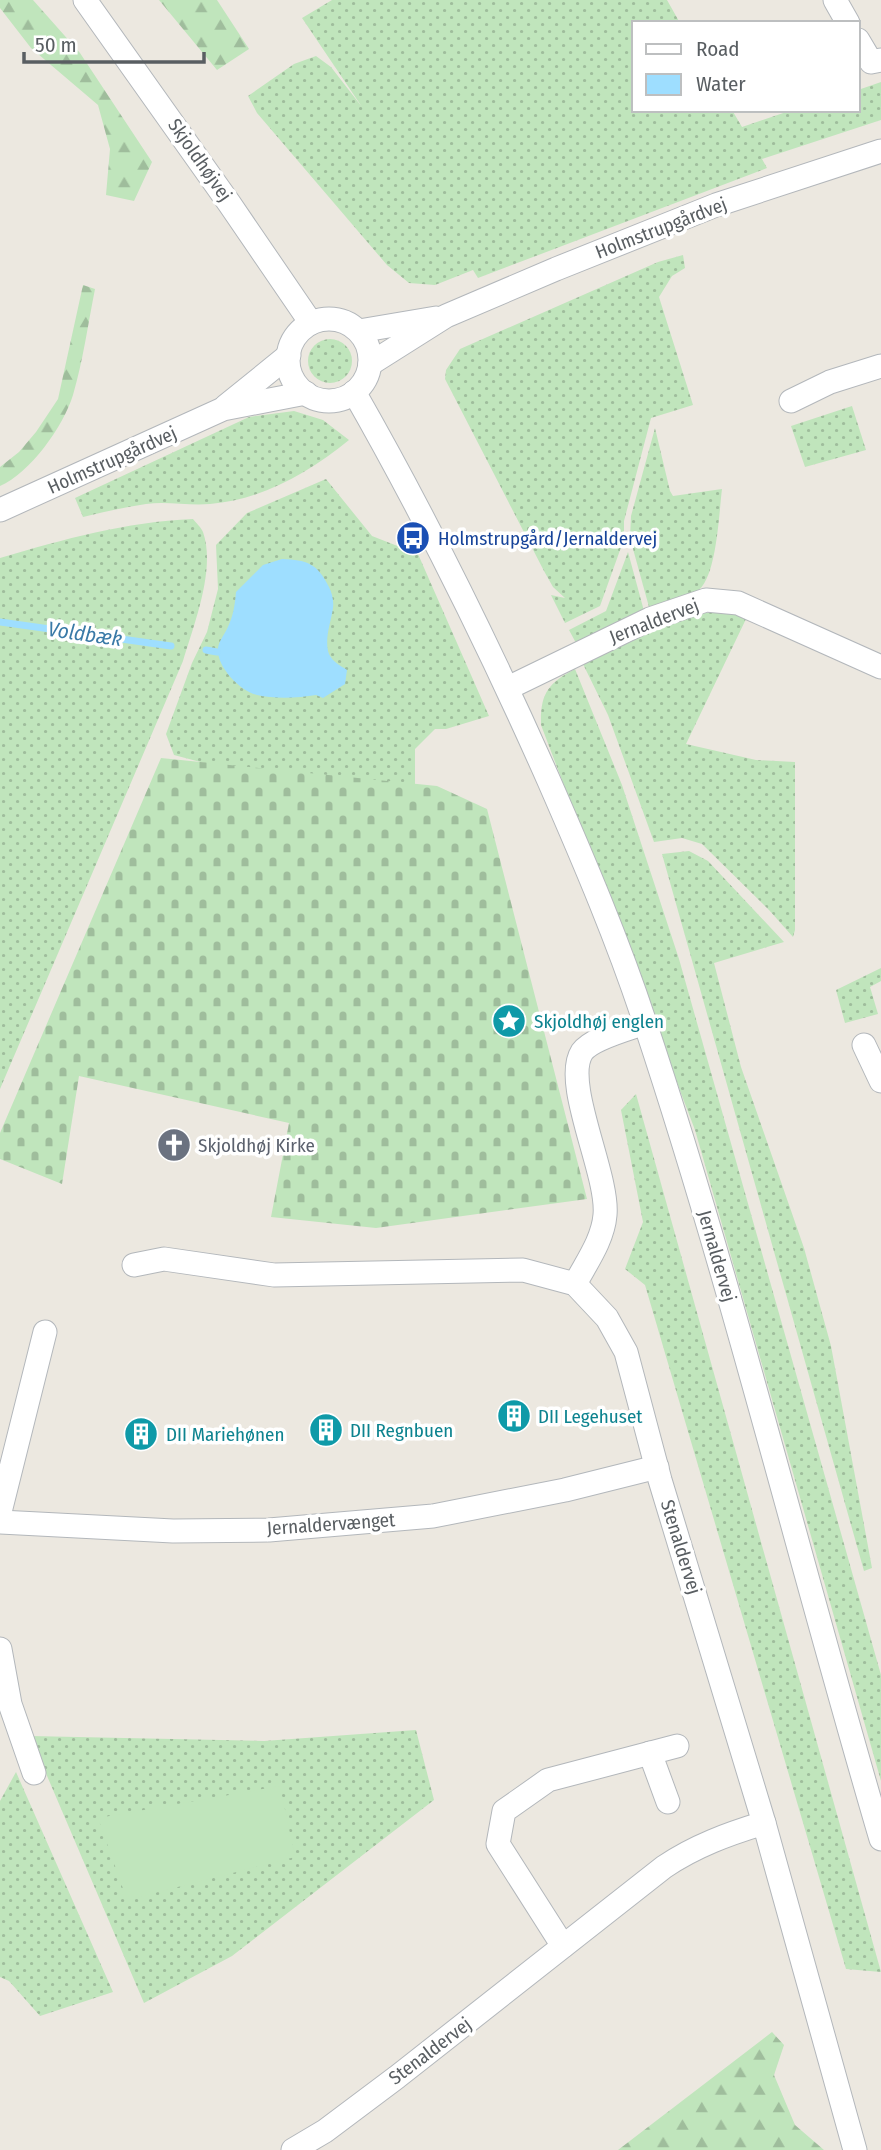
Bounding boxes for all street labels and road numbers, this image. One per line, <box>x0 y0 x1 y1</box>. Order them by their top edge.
street label: Skjoldhøjvej <box>163 114 237 206</box>
street label: Holmstrupgårdvej <box>592 192 730 264</box>
street label: Holmstrupgårdvej <box>44 421 180 499</box>
street label: Jernaldervej <box>606 593 702 649</box>
street label: Jernaldervej <box>693 1208 741 1304</box>
street label: Stenaldervej <box>656 1497 706 1597</box>
street label: Jernaldervænget <box>266 1508 397 1540</box>
street label: Stenaldervej <box>384 2012 476 2090</box>

